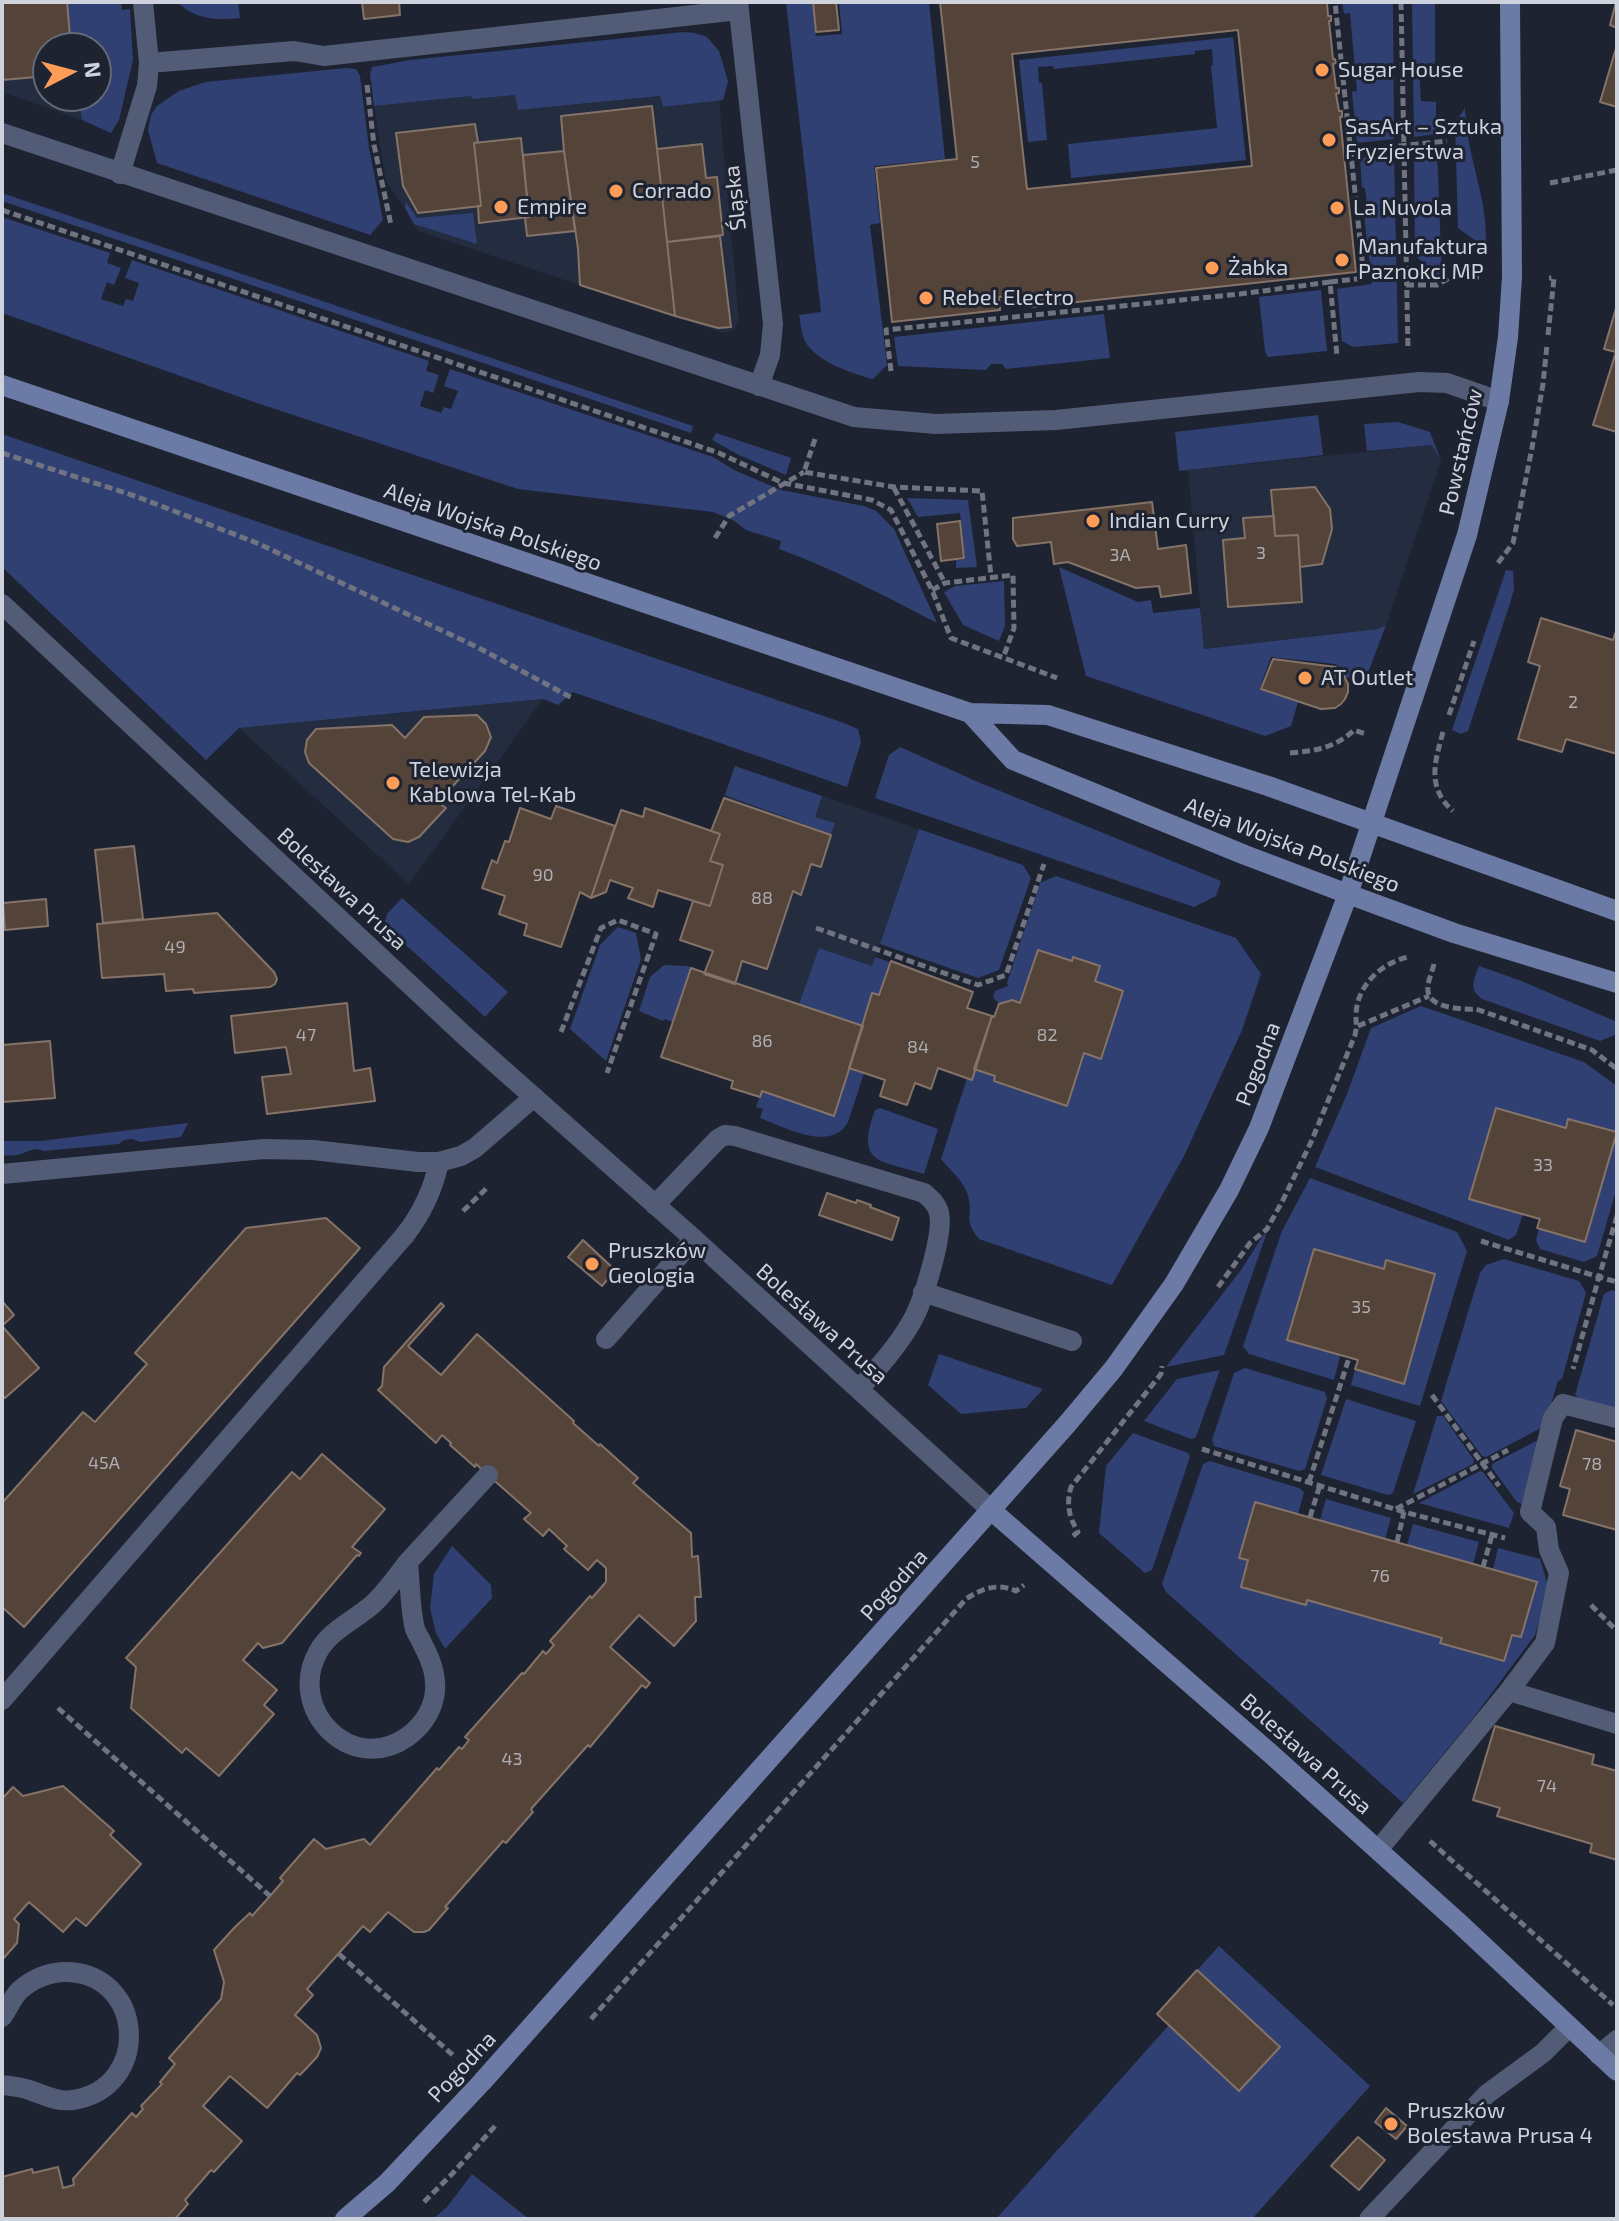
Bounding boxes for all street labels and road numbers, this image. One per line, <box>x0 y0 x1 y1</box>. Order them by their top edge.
street label: Śląska <box>718 164 752 232</box>
street label: Powstańców <box>1434 386 1488 518</box>
street label: Aleja Wojska Polskiego <box>381 477 605 577</box>
street label: Aleja Wojska Polskiego <box>1181 792 1403 898</box>
street label: Bolesława Prusa <box>272 822 412 956</box>
street label: Pogodna <box>1230 1018 1286 1110</box>
street label: Bolesława Prusa <box>751 1258 893 1390</box>
street label: Pogodna <box>855 1544 933 1626</box>
street label: Bolesława Prusa <box>1235 1688 1377 1820</box>
street label: Pogodna <box>423 2026 501 2108</box>

